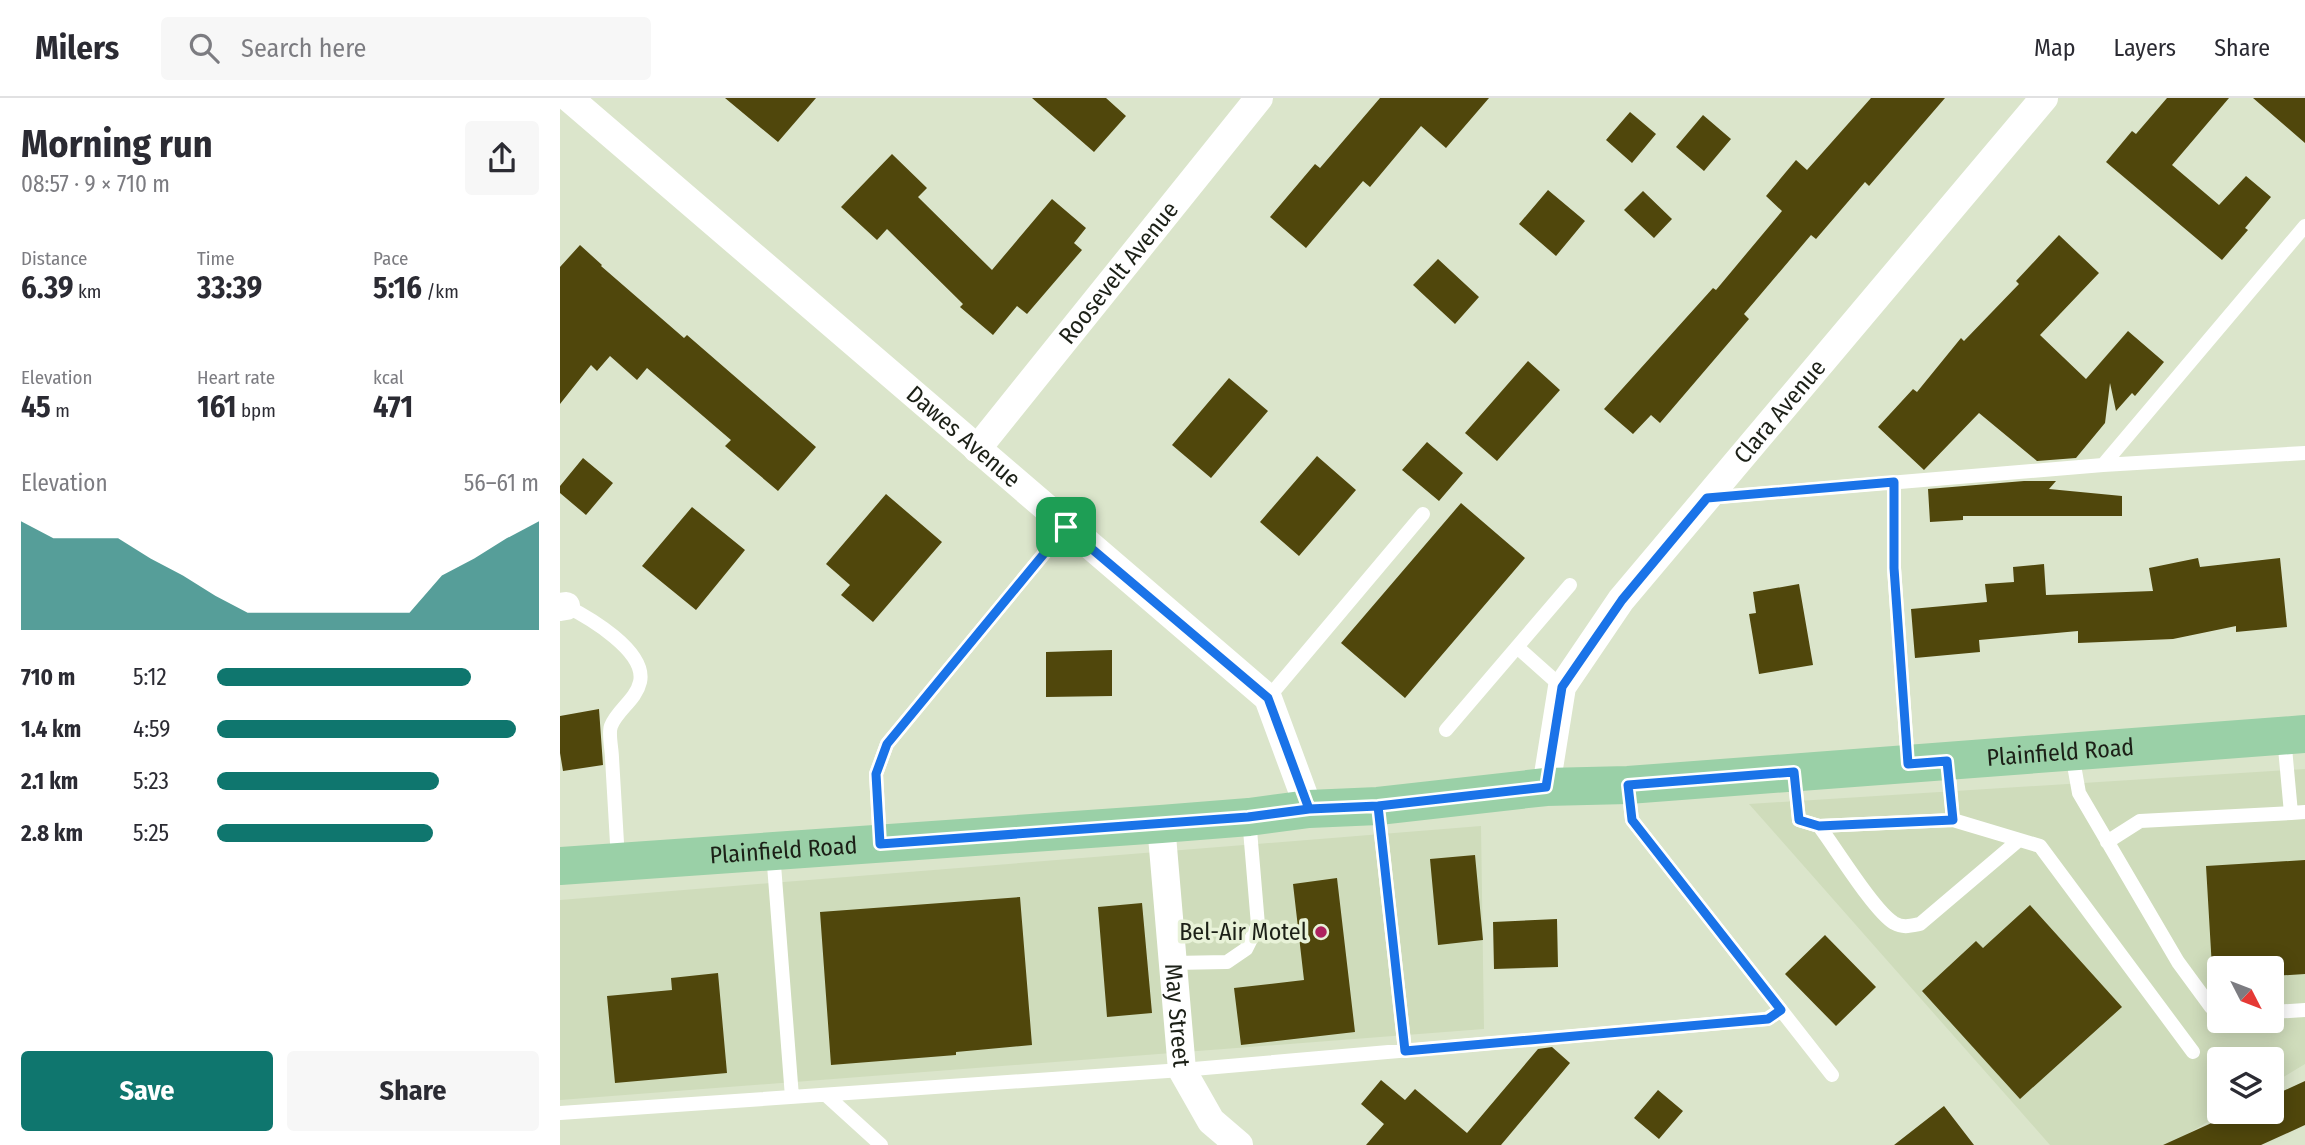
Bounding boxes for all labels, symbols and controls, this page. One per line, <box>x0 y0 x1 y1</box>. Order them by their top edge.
search box <box>161 17 651 80</box>
text: Milers <box>35 28 119 68</box>
icon: search <box>185 29 223 67</box>
text: Search here <box>241 33 366 64</box>
text: Map <box>2034 34 2076 62</box>
text: Layers <box>2114 34 2176 62</box>
text: Share <box>2214 34 2270 62</box>
text: Morning run <box>21 121 213 167</box>
button: share <box>465 121 539 195</box>
text: 08:57 · 9 × 710 m <box>21 170 170 198</box>
street label: Roosevelt Avenue <box>1053 196 1184 350</box>
text: Distance <box>21 247 88 270</box>
text: Time <box>197 247 235 270</box>
text: Pace <box>373 247 408 270</box>
text: 6.39 <box>21 270 73 306</box>
text: 33:39 <box>197 270 262 306</box>
text: 5:16 <box>373 270 422 306</box>
text: km <box>73 280 101 303</box>
text: /km <box>422 280 459 303</box>
street label: Clara Avenue <box>1728 354 1832 469</box>
text: Elevation <box>21 366 93 389</box>
text: Heart rate <box>197 366 275 389</box>
text: kcal <box>373 366 404 389</box>
street label: Dawes Avenue <box>901 380 1026 493</box>
text: 45 <box>21 389 51 425</box>
text: 161 <box>197 389 237 425</box>
text: 471 <box>373 389 413 425</box>
text: m <box>51 399 70 422</box>
text: bpm <box>237 399 276 422</box>
text: Elevation <box>21 469 108 497</box>
text: 56–61 m <box>464 469 539 497</box>
pin <box>1036 497 1096 557</box>
icon: arrive <box>1047 508 1085 546</box>
text: 710 m <box>21 663 75 691</box>
text: 5:12 <box>133 663 167 691</box>
text: 1.4 km <box>21 715 81 743</box>
text: 4:59 <box>133 715 171 743</box>
street label: Plainfield Road <box>1986 733 2135 772</box>
text: 2.1 km <box>21 767 78 795</box>
text: 5:23 <box>133 767 169 795</box>
text: 2.8 km <box>21 819 83 847</box>
text: 5:25 <box>133 819 169 847</box>
street label: Plainfield Road <box>709 831 858 870</box>
place label: Bel-Air Motel <box>1179 918 1307 946</box>
marker: Bel-Air Motel <box>1313 924 1329 940</box>
north arrow <box>2207 956 2284 1032</box>
map controls <box>2207 956 2284 1124</box>
street label: May Street <box>1159 962 1196 1068</box>
button: layers <box>2207 1047 2284 1124</box>
button: Save <box>21 1051 273 1131</box>
button: Share <box>287 1051 539 1131</box>

